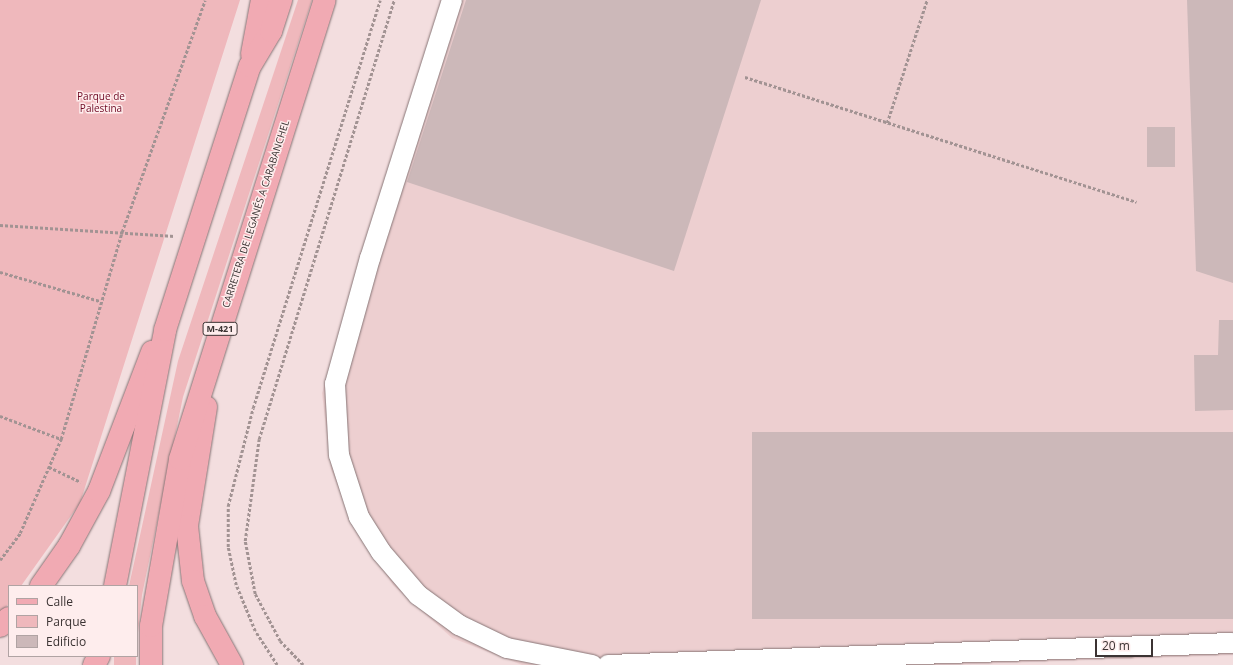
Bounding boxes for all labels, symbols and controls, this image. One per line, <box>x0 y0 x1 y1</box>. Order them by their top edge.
park label: Parque de Palestina <box>77 90 125 114</box>
street label: CARRETERA DE LEGANÉS A CARABANCHEL <box>220 119 292 309</box>
road number: M-421 <box>202 322 238 336</box>
legend <box>8 585 138 657</box>
text: Calle <box>46 593 73 610</box>
text: Parque <box>46 613 86 630</box>
scale bar <box>1097 631 1155 657</box>
text: Edificio <box>46 633 86 650</box>
text: 20 m <box>1102 637 1130 654</box>

